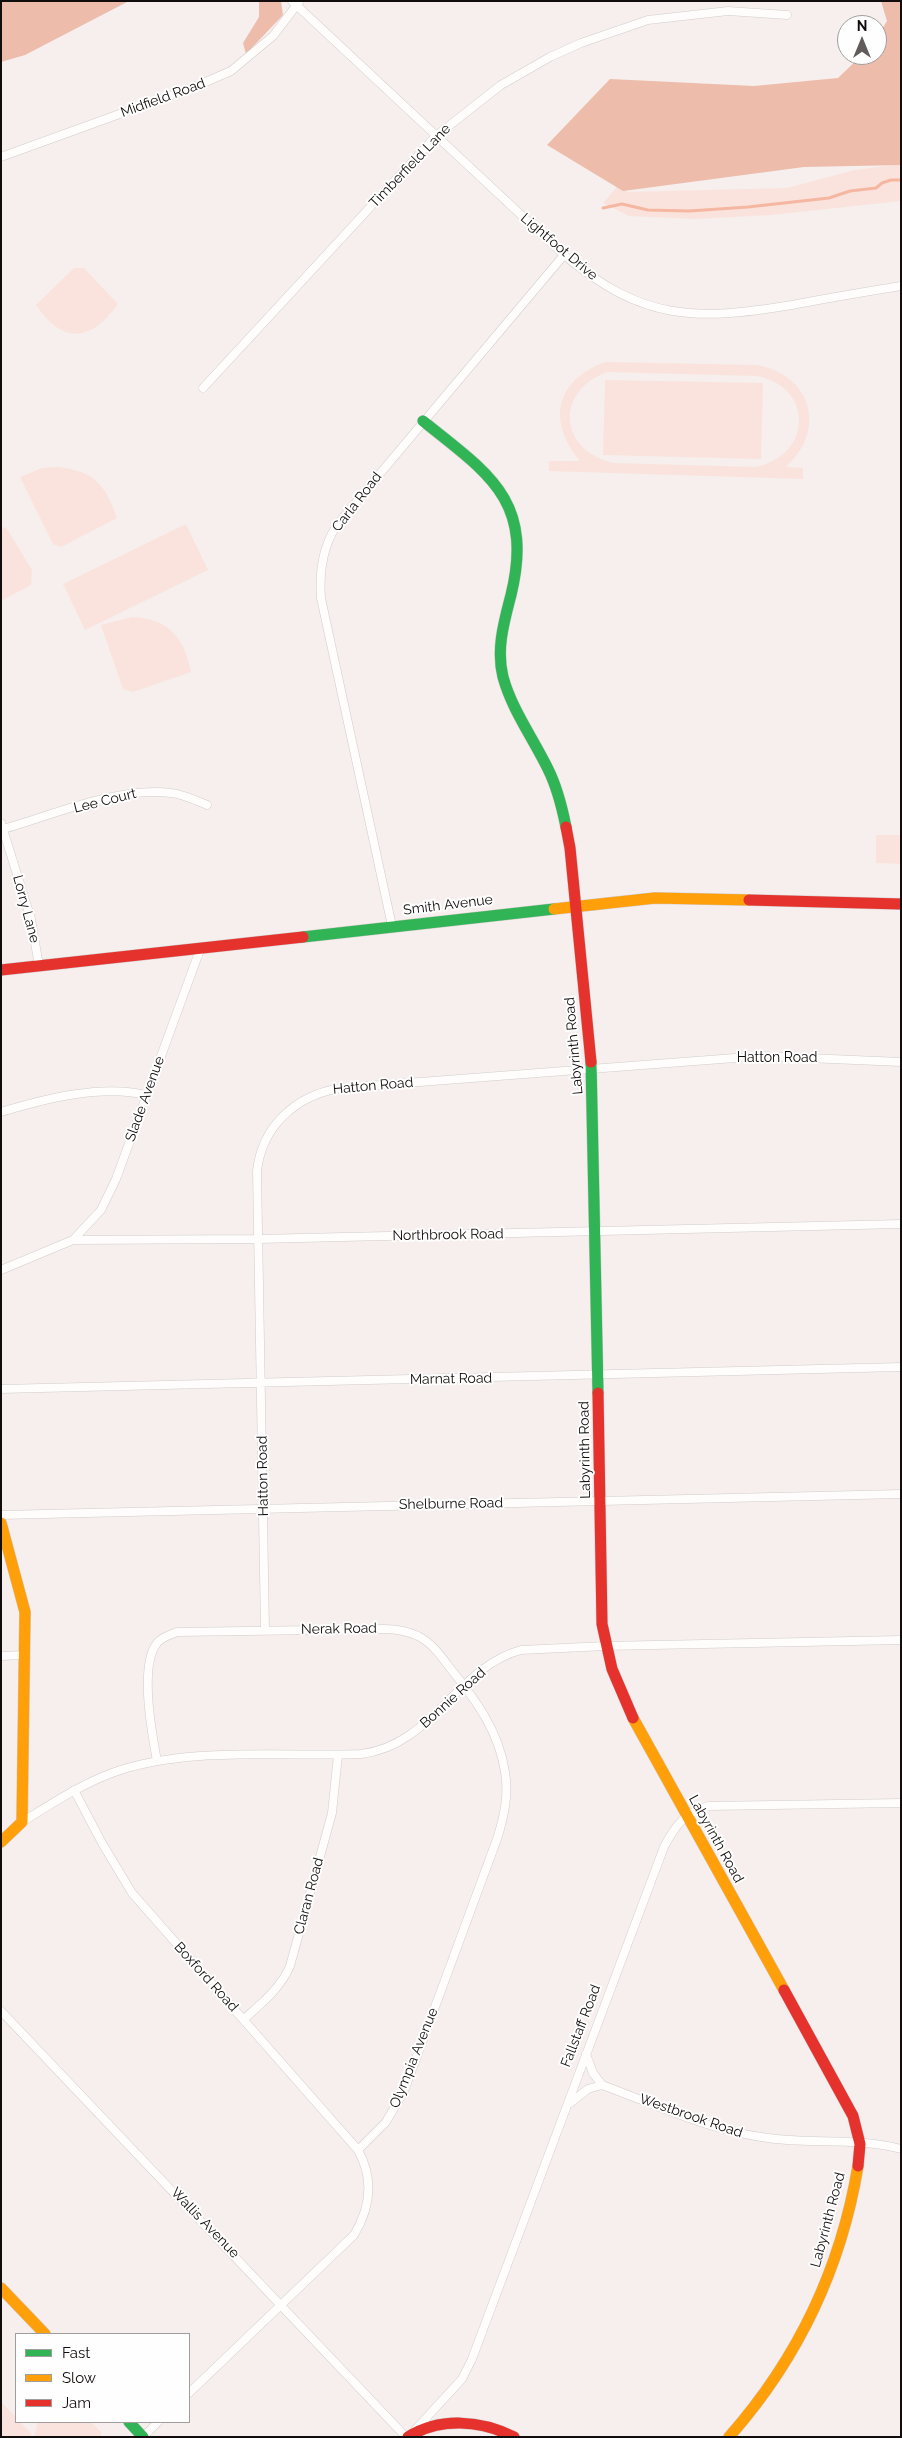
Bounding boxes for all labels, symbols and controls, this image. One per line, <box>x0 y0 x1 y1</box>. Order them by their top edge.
north arrow <box>837 15 887 65</box>
text: N <box>857 18 867 34</box>
street label: Midfield Road <box>118 75 208 121</box>
street label: Timberfield Lane <box>366 121 454 211</box>
street label: Lightfoot Drive <box>517 210 601 284</box>
street label: Carla Road <box>329 469 385 535</box>
street label: Lee Court <box>72 785 138 817</box>
street label: Lorry Lane <box>9 873 43 945</box>
street label: Smith Avenue <box>402 891 494 919</box>
street label: Labyrinth Road <box>561 997 587 1095</box>
street label: Hatton Road <box>737 1050 817 1066</box>
street label: Slade Avenue <box>122 1054 168 1144</box>
street label: Hatton Road <box>332 1074 414 1098</box>
street label: Northbrook Road <box>392 1226 504 1244</box>
street label: Marnat Road <box>410 1370 492 1388</box>
street label: Labyrinth Road <box>576 1401 594 1499</box>
street label: Hatton Road <box>254 1435 272 1517</box>
street label: Shelburne Road <box>399 1495 503 1513</box>
street label: Nerak Road <box>301 1620 377 1638</box>
street label: Bonnie Road <box>417 1664 489 1732</box>
street label: Labyrinth Road <box>685 1792 747 1886</box>
street label: Claran Road <box>291 1856 327 1936</box>
street label: Boxford Road <box>170 1939 242 2015</box>
street label: Fallstaff Road <box>558 1982 604 2070</box>
street label: Olympia Avenue <box>386 2005 442 2111</box>
street label: Westbrook Road <box>637 2090 745 2142</box>
street label: Labyrinth Road <box>807 2171 849 2269</box>
street label: Wallis Avenue <box>167 2184 243 2262</box>
legend <box>15 2333 190 2423</box>
text: Fast <box>62 2344 90 2362</box>
text: Slow <box>62 2369 96 2387</box>
text: Jam <box>62 2394 91 2412</box>

